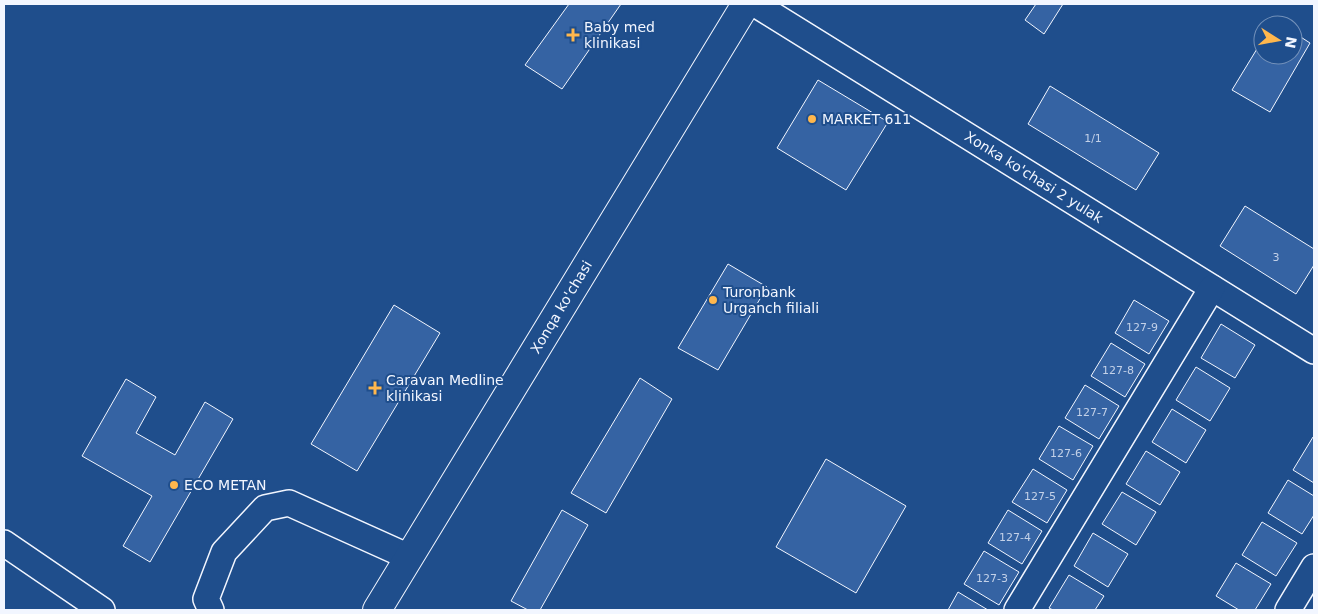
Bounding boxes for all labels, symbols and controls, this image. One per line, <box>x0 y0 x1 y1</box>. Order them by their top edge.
north arrow <box>1253 15 1303 65</box>
place label: Baby med klinikasi <box>584 19 655 51</box>
marker: Baby med klinikasi <box>566 28 580 42</box>
text: N <box>1282 35 1300 50</box>
place label: MARKET 611 <box>822 111 911 127</box>
marker: MARKET 611 <box>806 113 818 125</box>
street label: Xonka ko'chasi 2 yulak <box>962 128 1107 227</box>
house number: 1/1 <box>1084 132 1102 145</box>
house number: 3 <box>1273 251 1280 264</box>
street label: Xonqa ko'chasi <box>527 258 595 356</box>
place label: Turonbank Urganch filiali <box>722 284 819 316</box>
marker: Turonbank Urganch filiali <box>707 294 719 306</box>
house number: 127-9 <box>1126 321 1158 334</box>
house number: 127-8 <box>1102 364 1134 377</box>
place label: Caravan Medline klinikasi <box>386 372 504 404</box>
marker: Caravan Medline klinikasi <box>368 381 382 395</box>
house number: 127-7 <box>1076 406 1108 419</box>
house number: 127-6 <box>1050 447 1082 460</box>
place label: ECO METAN <box>184 477 267 493</box>
marker: ECO METAN <box>168 479 180 491</box>
house number: 127-5 <box>1024 490 1056 503</box>
house number: 127-4 <box>999 531 1031 544</box>
house number: 127-3 <box>976 572 1008 585</box>

